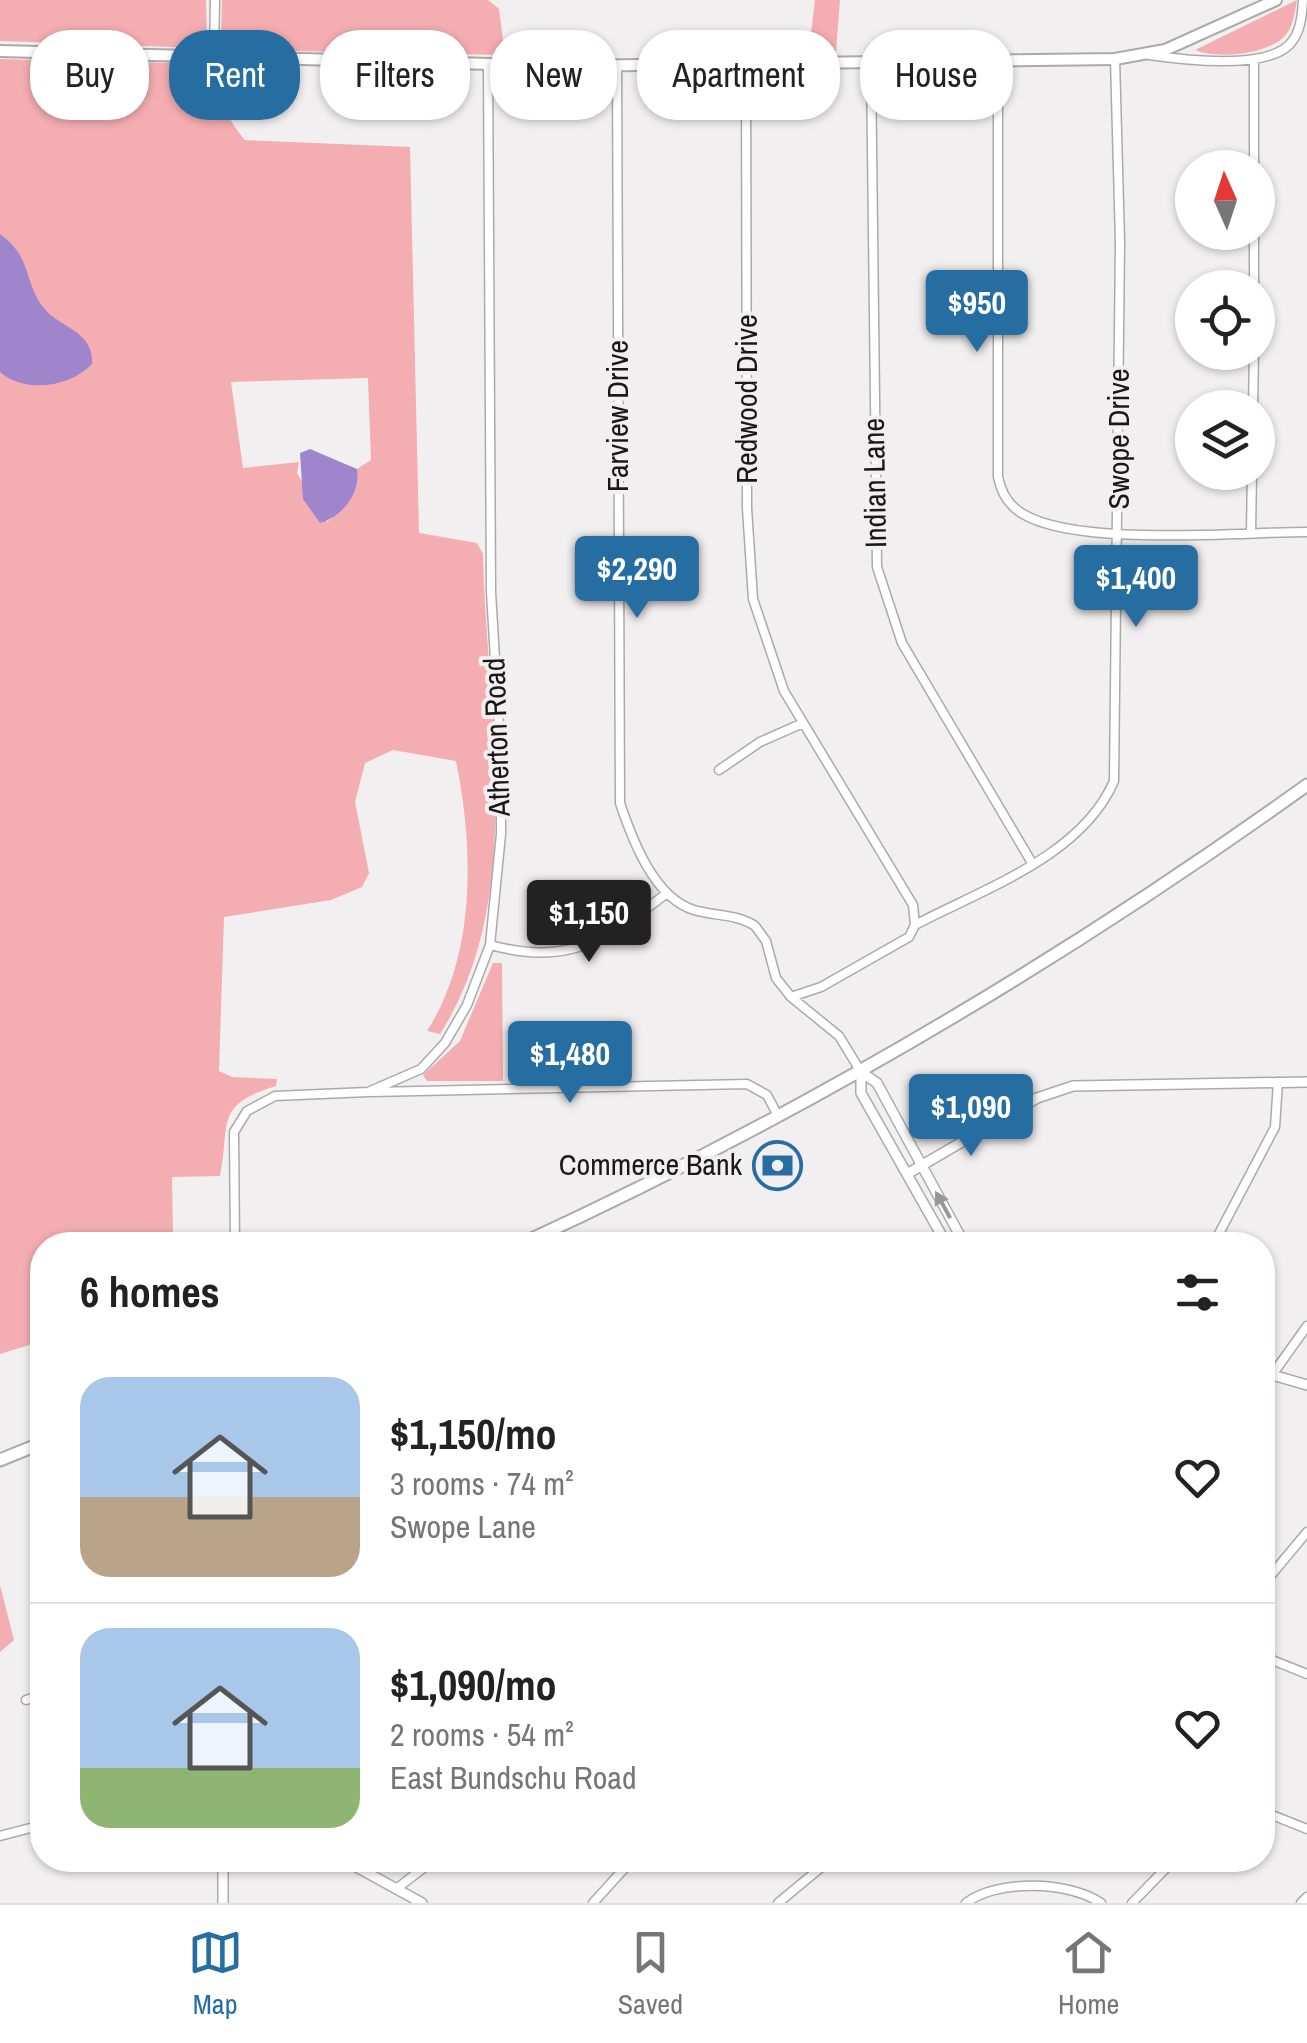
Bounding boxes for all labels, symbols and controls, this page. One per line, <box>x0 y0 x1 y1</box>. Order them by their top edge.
chip: Buy <box>30 30 149 120</box>
chip: Rent <box>169 30 300 120</box>
chip: Filters <box>320 30 470 120</box>
chip: New <box>490 30 617 120</box>
chip: Apartment <box>637 30 840 120</box>
chip: House <box>860 30 1013 120</box>
north arrow <box>1175 150 1275 250</box>
map controls <box>1175 150 1275 490</box>
pin: $950 <box>918 270 1036 355</box>
button: locate <box>1175 270 1275 370</box>
text: $950 <box>948 281 1006 324</box>
street label: Redwood Drive <box>726 314 766 484</box>
street label: Farview Drive <box>597 340 637 492</box>
street label: Swope Drive <box>1098 369 1138 509</box>
button: layers <box>1175 390 1275 490</box>
street label: Indian Lane <box>853 418 895 548</box>
pin: $2,290 <box>556 536 718 621</box>
pin: $1,400 <box>1055 545 1217 630</box>
text: $2,290 <box>597 547 677 590</box>
text: $1,400 <box>1096 556 1176 599</box>
street label: Atherton Road <box>473 657 519 818</box>
pin: $1,150 <box>508 880 670 965</box>
text: $1,150 <box>549 891 629 934</box>
pin: $1,480 <box>489 1021 651 1106</box>
text: $1,480 <box>530 1032 610 1075</box>
pin: $1,090 <box>890 1074 1052 1159</box>
text: $1,090 <box>931 1085 1011 1128</box>
bank icon: Commerce Bank <box>751 1139 803 1191</box>
place label: Commerce Bank <box>559 1144 743 1184</box>
one-way arrow <box>934 1191 951 1220</box>
text: 6 homes <box>80 1264 220 1320</box>
icon: filters <box>1170 1265 1225 1320</box>
text: $1,150/mo <box>390 1406 557 1462</box>
icon: home <box>160 1417 280 1537</box>
icon: heart <box>1170 1450 1225 1505</box>
text: 3 rooms · 74 m² <box>390 1462 574 1505</box>
text: Swope Lane <box>390 1505 536 1548</box>
text: $1,090/mo <box>390 1657 557 1713</box>
icon: home <box>160 1668 280 1788</box>
icon: heart <box>1170 1701 1225 1756</box>
text: 2 rooms · 54 m² <box>390 1713 574 1756</box>
text: East Bundschu Road <box>390 1756 637 1799</box>
tab: Map <box>188 1925 243 2023</box>
tab: Saved <box>618 1925 683 2023</box>
tab: Home <box>1058 1925 1119 2023</box>

